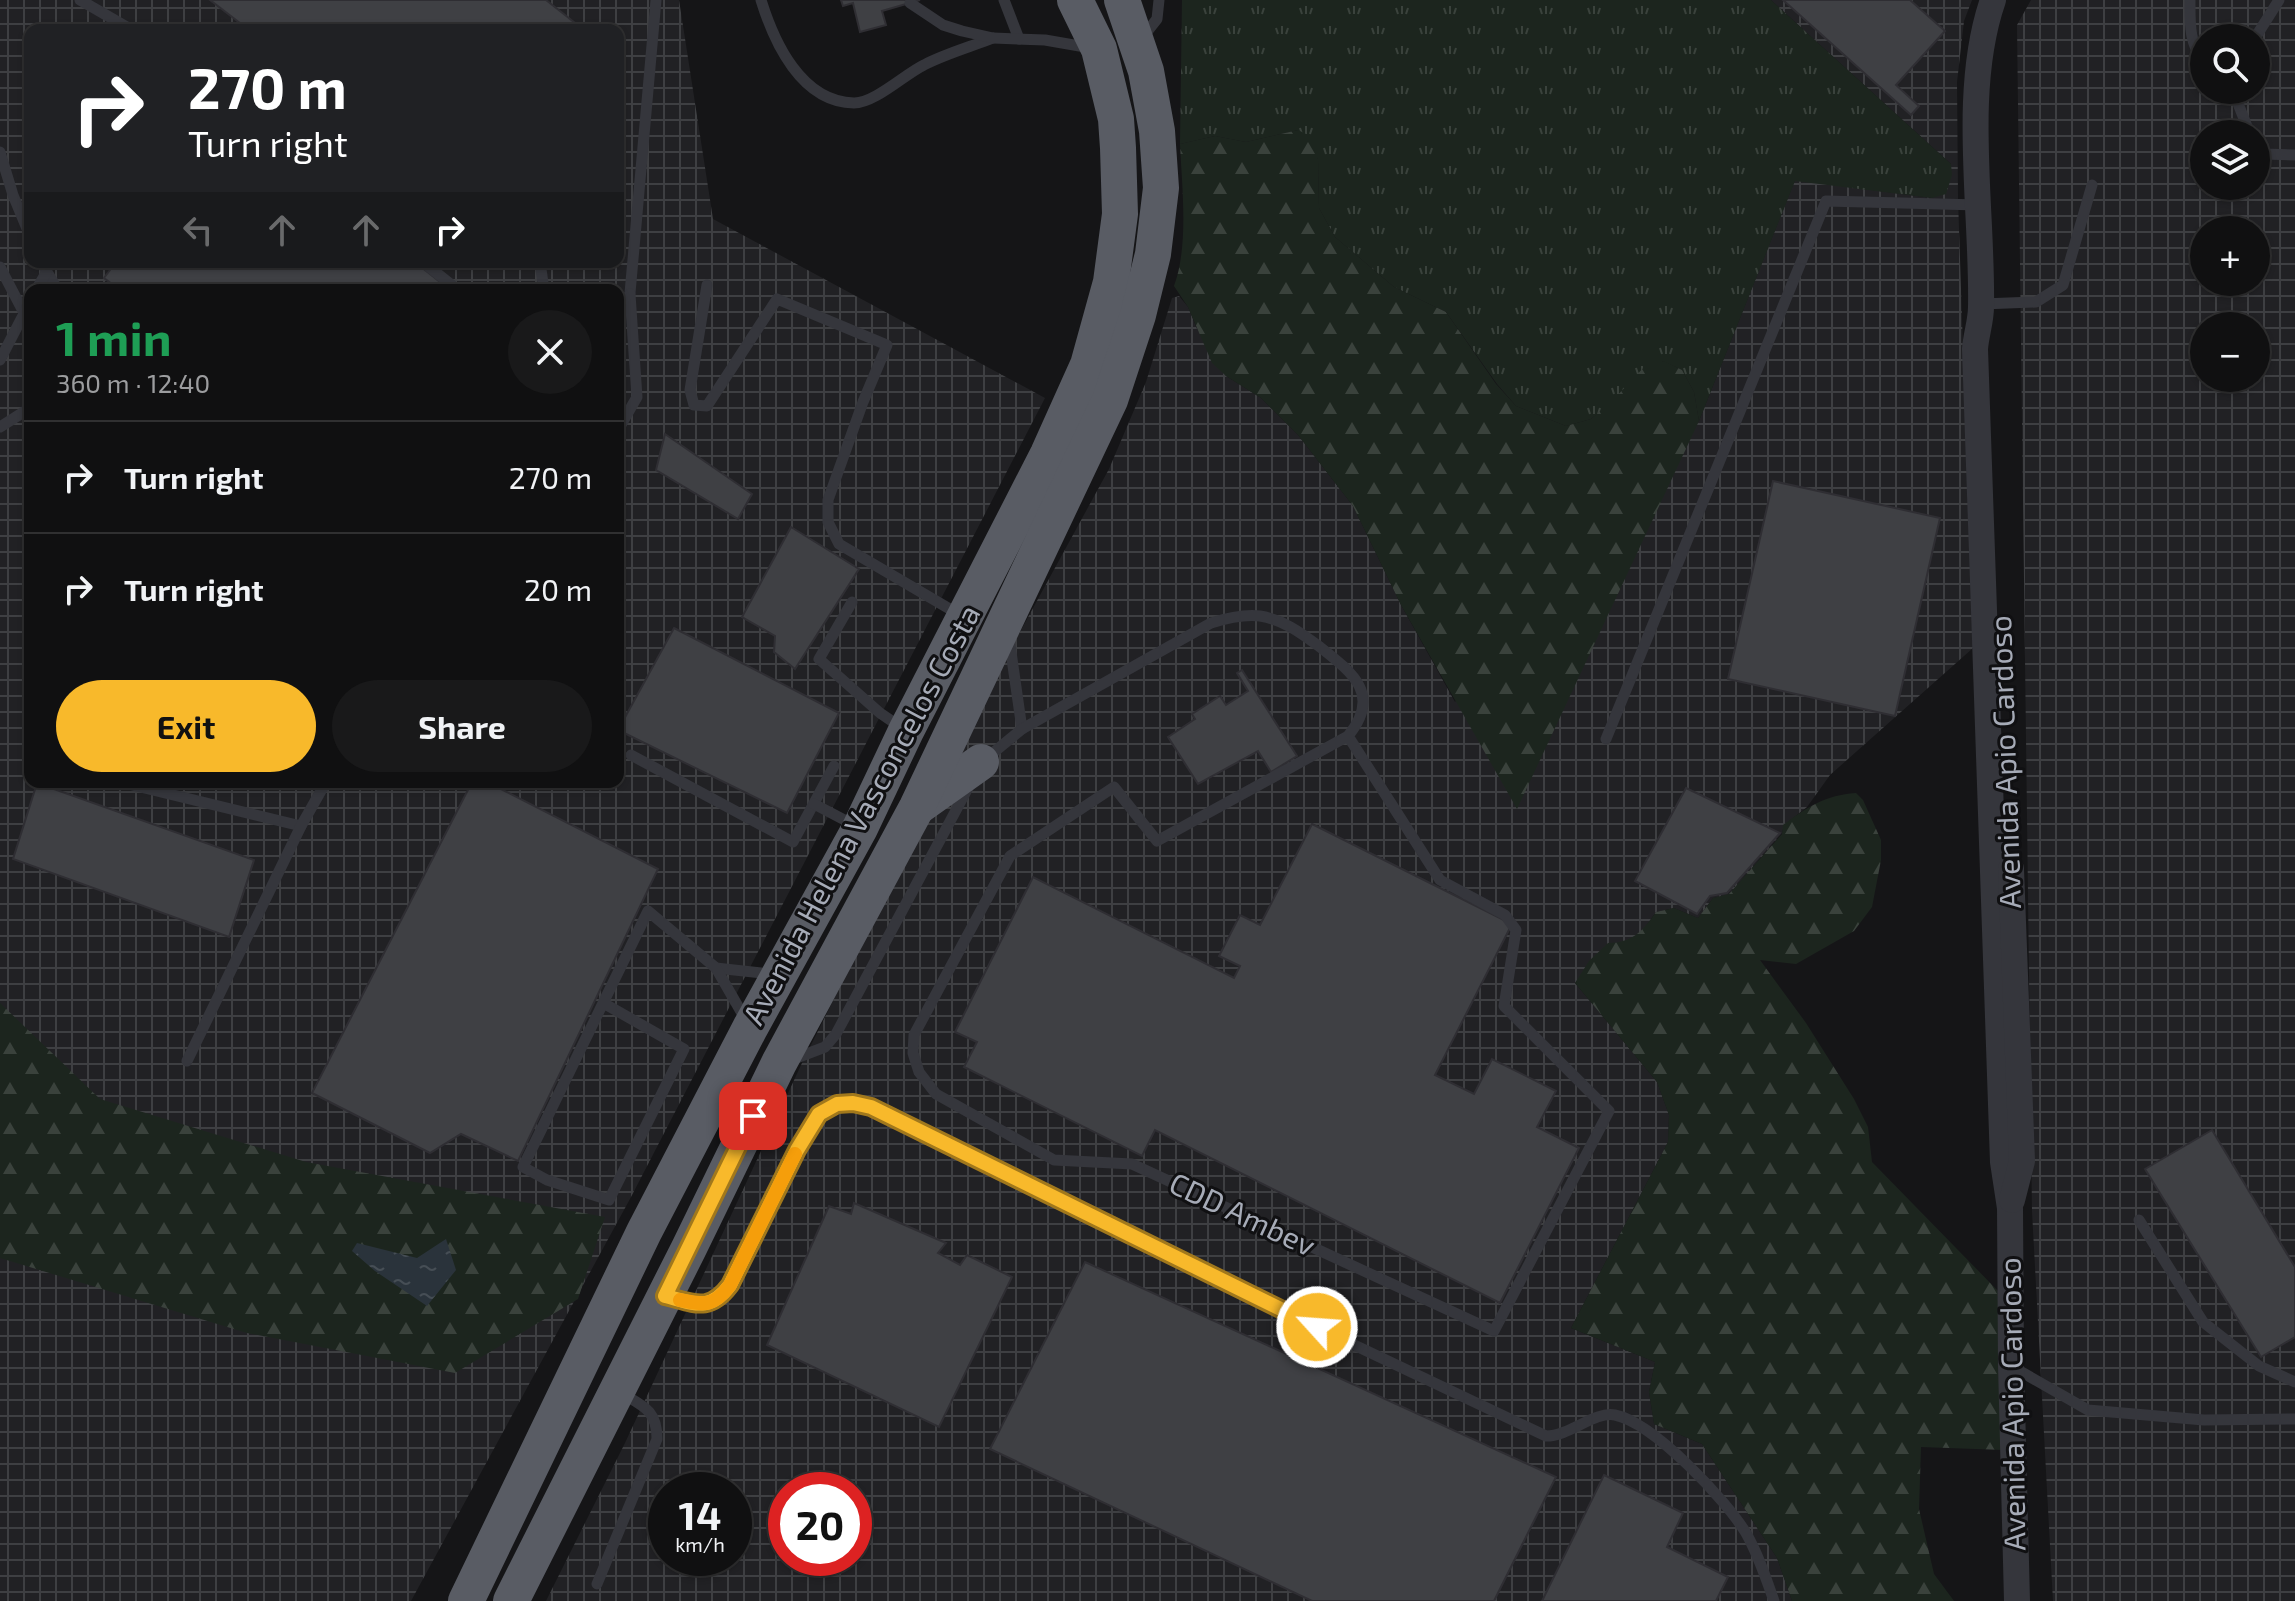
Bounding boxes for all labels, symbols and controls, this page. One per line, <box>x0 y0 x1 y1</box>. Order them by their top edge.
map controls <box>2190 24 2270 392</box>
button: search <box>2190 24 2270 104</box>
text: 270 m <box>188 53 347 120</box>
icon: right <box>56 56 160 160</box>
button: layers <box>2190 120 2270 200</box>
text: Turn right <box>188 121 348 164</box>
icon: left <box>176 208 220 252</box>
icon: ahead <box>260 208 304 252</box>
icon: ahead <box>344 208 388 252</box>
icon: right <box>428 208 472 252</box>
button: + <box>2190 216 2270 296</box>
text: 1 min <box>56 308 172 366</box>
button: close <box>508 310 592 394</box>
button: − <box>2190 312 2270 392</box>
text: 360 m · 12:40 <box>56 367 210 398</box>
icon: right <box>56 455 100 499</box>
text: Turn right <box>124 459 264 495</box>
text: 270 m <box>509 459 592 495</box>
icon: right <box>56 567 100 611</box>
text: Turn right <box>124 571 264 607</box>
text: 20 m <box>524 571 592 607</box>
street label: Avenida Helena Vasconcelos Costa <box>734 598 986 1030</box>
street label: Avenida Apio Cardoso <box>1981 615 2027 909</box>
button: Exit <box>56 680 316 772</box>
button: Share <box>332 680 592 772</box>
pin <box>719 1082 787 1150</box>
icon: arrive <box>731 1094 775 1138</box>
street label: CDD Ambev <box>1164 1164 1322 1263</box>
street label: Avenida Apio Cardoso <box>1990 1257 2032 1551</box>
position arrow <box>1275 1285 1359 1369</box>
speed limit sign: 20 <box>768 1472 872 1576</box>
text: 14 <box>679 1490 721 1538</box>
text: km/h <box>675 1532 725 1556</box>

